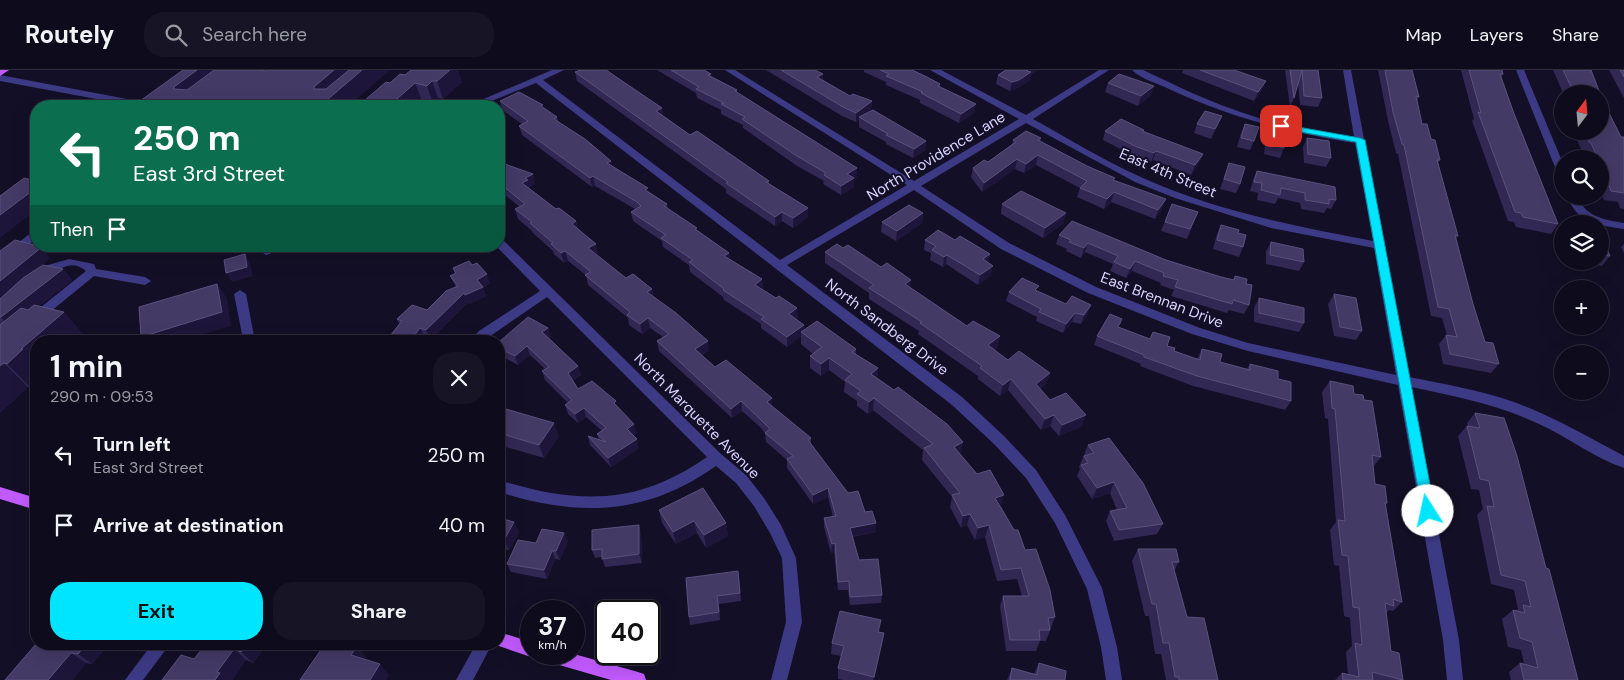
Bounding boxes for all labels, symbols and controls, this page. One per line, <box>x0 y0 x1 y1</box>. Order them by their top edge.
search box <box>144 12 494 57</box>
text: Routely <box>25 19 114 50</box>
icon: search <box>162 21 190 49</box>
text: Search here <box>202 22 307 47</box>
text: Map <box>1406 23 1442 47</box>
text: Layers <box>1470 23 1524 47</box>
text: Share <box>1552 23 1599 47</box>
north arrow <box>1554 85 1609 140</box>
map controls <box>1554 85 1609 400</box>
pin <box>1260 105 1302 147</box>
street label: North Providence Lane <box>863 107 1009 205</box>
icon: arrive <box>1267 112 1295 140</box>
text: 250 m <box>133 115 241 161</box>
icon: left <box>50 120 115 185</box>
street label: East 4th Street <box>1116 144 1220 203</box>
button: search <box>1554 150 1609 205</box>
text: East 3rd Street <box>133 159 285 188</box>
icon: arrive <box>103 215 131 243</box>
button: layers <box>1554 215 1609 270</box>
text: Then <box>50 217 93 242</box>
street label: East Brennan Drive <box>1098 267 1226 333</box>
street label: North Sandberg Drive <box>821 274 953 380</box>
button: + <box>1554 280 1609 335</box>
button: − <box>1554 345 1609 400</box>
text: 1 min <box>50 347 123 386</box>
street label: North Marquette Avenue <box>630 349 764 483</box>
button: close <box>433 352 485 404</box>
text: 290 m · 09:53 <box>50 386 154 407</box>
text: Turn left <box>93 432 171 457</box>
icon: left <box>50 441 78 469</box>
text: 250 m <box>427 443 485 468</box>
text: East 3rd Street <box>93 457 204 478</box>
position arrow <box>1401 484 1453 536</box>
icon: arrive <box>50 511 78 539</box>
text: Arrive at destination <box>93 513 284 538</box>
text: 40 m <box>438 513 485 538</box>
button: Exit <box>50 582 263 640</box>
button: Share <box>273 582 485 640</box>
speed limit sign: 40 <box>595 600 660 665</box>
text: 37 <box>538 610 567 643</box>
text: km/h <box>538 637 567 653</box>

